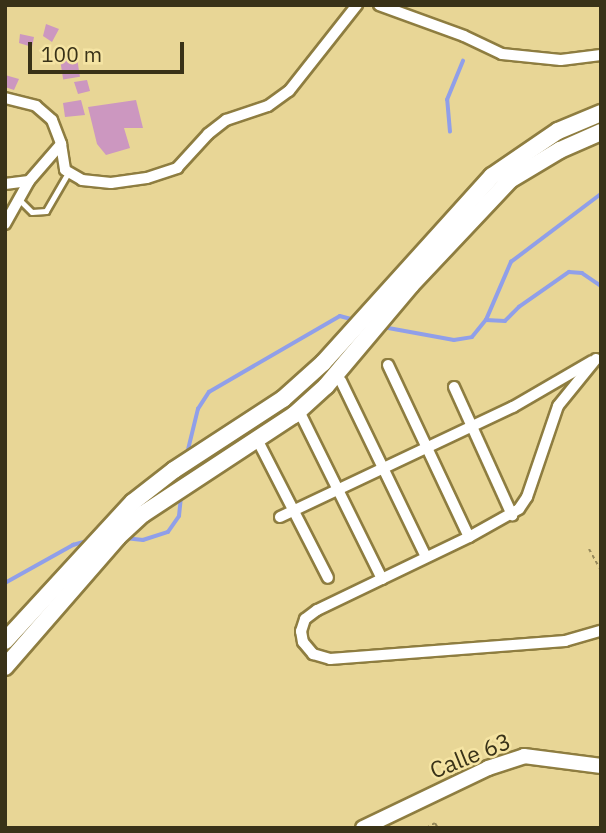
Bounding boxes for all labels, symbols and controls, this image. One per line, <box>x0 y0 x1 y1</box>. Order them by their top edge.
scale bar <box>32 28 187 72</box>
text: 100 m <box>41 40 102 68</box>
street label: Calle 63 <box>426 726 514 784</box>

